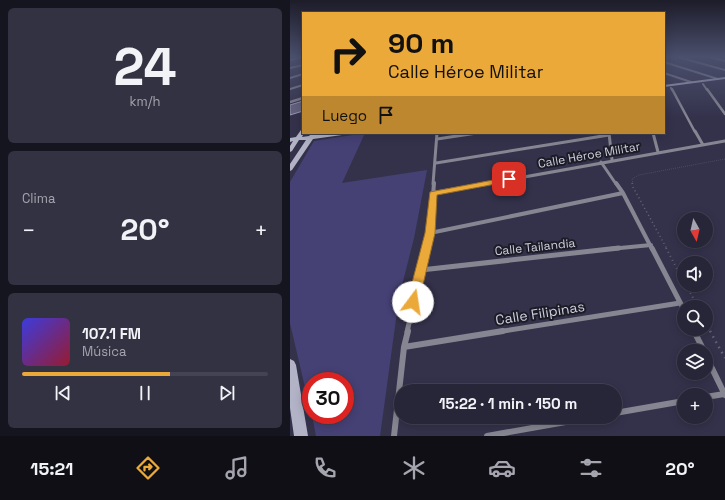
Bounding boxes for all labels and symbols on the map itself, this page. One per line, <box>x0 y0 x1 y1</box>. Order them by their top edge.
street label: Calle Héroe Militar <box>537 138 642 172</box>
pin <box>492 162 526 196</box>
north arrow <box>677 212 713 248</box>
street label: Calle Tailandia <box>494 235 576 259</box>
position arrow <box>392 281 434 323</box>
street label: Calle Filipinas <box>494 297 586 329</box>
speed limit sign: 30 <box>302 372 354 424</box>

